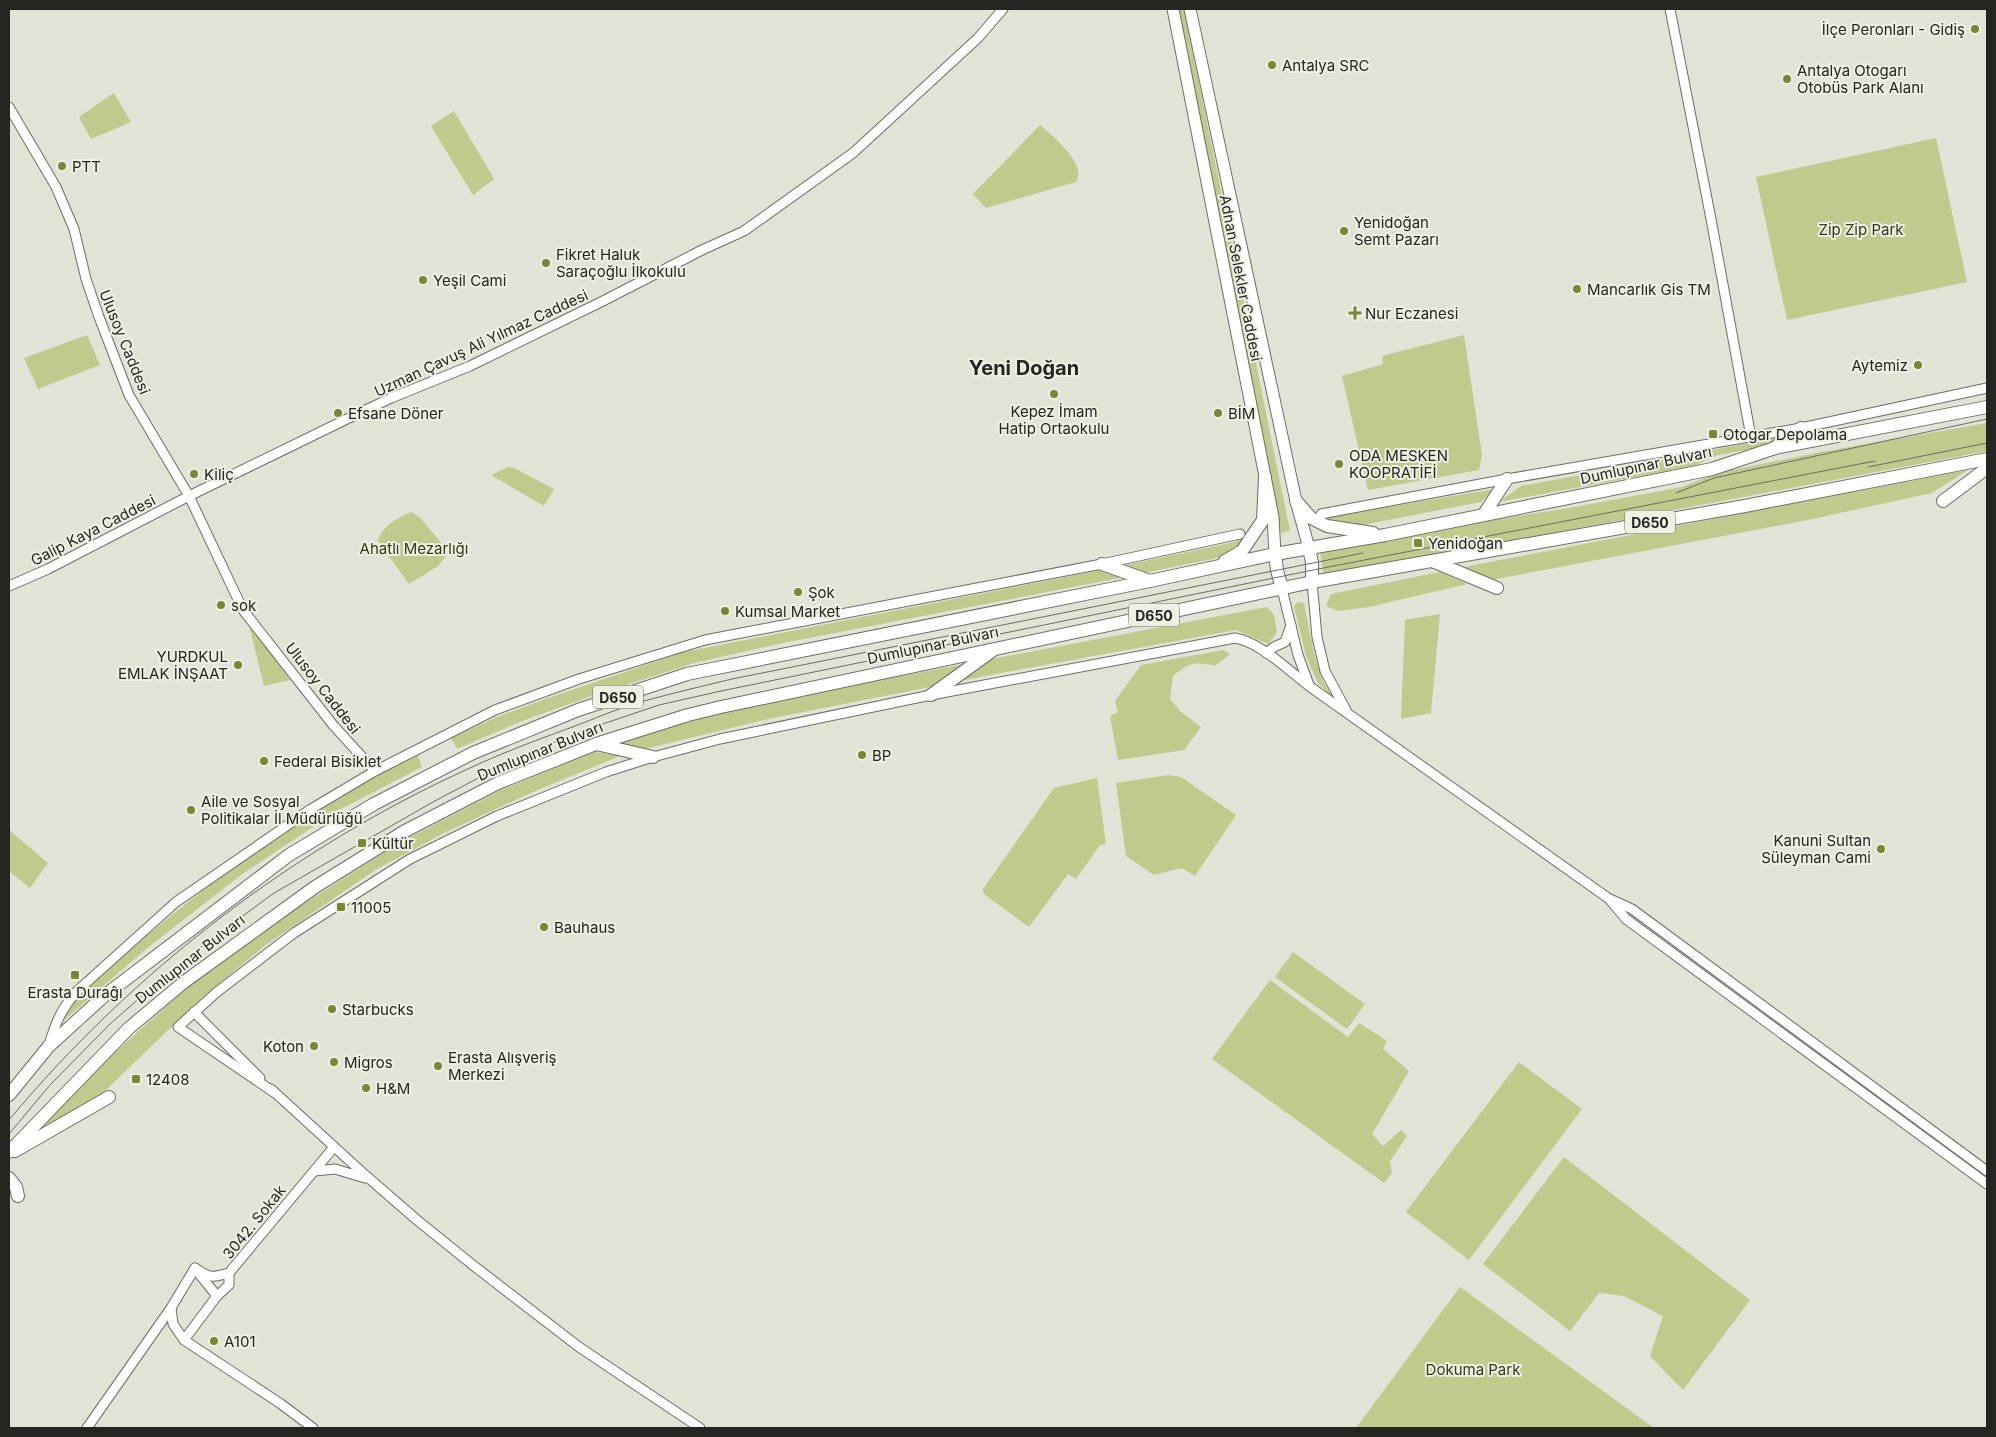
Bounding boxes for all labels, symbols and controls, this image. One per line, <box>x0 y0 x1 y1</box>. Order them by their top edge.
place label: İlçe Peronları - Gidiş <box>1822 20 1965 39</box>
marker: İlçe Peronları - Gidiş <box>1969 23 1981 35</box>
place label: Antalya SRC <box>1282 56 1370 75</box>
marker: Antalya SRC <box>1266 59 1278 71</box>
place label: Antalya Otogarı Otobüs Park Alanı <box>1797 61 1924 97</box>
marker: Antalya Otogarı Otobüs Park Alanı <box>1781 73 1793 85</box>
place label: PTT <box>72 157 101 176</box>
marker: PTT <box>56 160 68 172</box>
street label: Adnan Selekler Caddesi <box>1216 193 1266 363</box>
place label: Yenidoğan Semt Pazarı <box>1354 213 1439 249</box>
park label: Zip Zip Park <box>1818 220 1904 239</box>
marker: Yenidoğan Semt Pazarı <box>1338 225 1350 237</box>
place label: Fikret Haluk Saraçoğlu İlkokulu <box>556 245 686 281</box>
marker: Fikret Haluk Saraçoğlu İlkokulu <box>540 257 552 269</box>
place label: Yeşil Cami <box>433 271 506 290</box>
marker: Yeşil Cami <box>417 274 429 286</box>
place label: Mancarlık Gis TM <box>1587 280 1711 299</box>
marker: Mancarlık Gis TM <box>1571 283 1583 295</box>
street label: Uzman Çavuş Ali Yılmaz Caddesi <box>371 285 591 401</box>
street label: Ulusoy Caddesi <box>95 287 155 397</box>
place label: Nur Eczanesi <box>1365 304 1458 323</box>
marker: Nur Eczanesi <box>1349 307 1361 319</box>
district label: Yeni Doğan <box>969 356 1079 380</box>
place label: Aytemiz <box>1851 356 1908 375</box>
marker: Aytemiz <box>1912 359 1924 371</box>
marker: Kepez İmam Hatip Ortaokulu <box>1048 388 1060 400</box>
place label: Kepez İmam Hatip Ortaokulu <box>999 402 1109 438</box>
place label: Efsane Döner <box>348 404 444 423</box>
place label: BİM <box>1228 404 1255 423</box>
marker: Efsane Döner <box>332 407 344 419</box>
marker: BİM <box>1212 407 1224 419</box>
place label: Otogar Depolama <box>1723 425 1847 444</box>
marker: Otogar Depolama <box>1707 428 1719 440</box>
street label: Dumlupınar Bulvarı <box>1578 442 1714 488</box>
place label: ODA MESKEN KOOPRATİFİ <box>1349 446 1448 482</box>
marker: ODA MESKEN KOOPRATİFİ <box>1333 458 1345 470</box>
place label: Kiliç <box>204 465 234 484</box>
marker: Kiliç <box>188 468 200 480</box>
street label: Galip Kaya Caddesi <box>27 490 159 570</box>
road number: D650 <box>1625 511 1675 534</box>
place label: Yenidoğan <box>1428 534 1503 553</box>
marker: Yenidoğan <box>1412 537 1424 549</box>
park label: Ahatlı Mezarlığı <box>360 539 468 558</box>
place label: Şok <box>808 583 836 602</box>
marker: Şok <box>792 586 804 598</box>
place label: sok <box>231 596 257 615</box>
marker: sok <box>215 599 227 611</box>
place label: Kumsal Market <box>735 602 840 621</box>
road number: D650 <box>1129 604 1179 626</box>
marker: Kumsal Market <box>719 605 731 617</box>
street label: Dumlupınar Bulvarı <box>865 622 1001 668</box>
street label: Ulusoy Caddesi <box>281 638 365 738</box>
place label: YURDKUL EMLAK İNŞAAT <box>118 647 228 683</box>
marker: YURDKUL EMLAK İNŞAAT <box>232 659 244 671</box>
road number: D650 <box>593 686 643 709</box>
street label: Dumlupınar Bulvarı <box>474 717 606 785</box>
place label: BP <box>872 746 891 765</box>
marker: BP <box>856 749 868 761</box>
place label: Federal Bisiklet <box>274 752 381 771</box>
marker: Federal Bisiklet <box>258 755 270 767</box>
place label: Aile ve Sosyal Politikalar İl Müdürlüğü <box>201 792 363 828</box>
marker: Aile ve Sosyal Politikalar İl Müdürlüğü <box>185 804 197 816</box>
place label: Kanuni Sultan Süleyman Cami <box>1761 831 1871 867</box>
place label: Kültür <box>372 834 414 853</box>
marker: Kültür <box>356 837 368 849</box>
marker: Kanuni Sultan Süleyman Cami <box>1875 843 1887 855</box>
place label: 11005 <box>351 898 391 917</box>
marker: 11005 <box>335 901 347 913</box>
street label: Dumlupınar Bulvarı <box>131 910 249 1008</box>
place label: Bauhaus <box>554 918 615 937</box>
marker: Bauhaus <box>538 921 550 933</box>
marker: Erasta Duraĝı <box>69 969 81 981</box>
place label: Erasta Duraĝı <box>27 983 123 1002</box>
place label: Starbucks <box>342 1000 414 1019</box>
marker: Starbucks <box>326 1003 338 1015</box>
place label: Koton <box>263 1037 304 1056</box>
marker: Koton <box>308 1040 320 1052</box>
place label: Erasta Alışveriş Merkezi <box>448 1048 557 1084</box>
place label: Migros <box>344 1053 393 1072</box>
marker: Migros <box>328 1056 340 1068</box>
marker: Erasta Alışveriş Merkezi <box>432 1060 444 1072</box>
place label: 12408 <box>146 1070 189 1089</box>
marker: 12408 <box>130 1073 142 1085</box>
place label: H&M <box>376 1079 410 1098</box>
marker: H&M <box>360 1082 372 1094</box>
street label: 3042. Sokak <box>218 1181 290 1263</box>
place label: A101 <box>224 1332 256 1351</box>
marker: A101 <box>208 1335 220 1347</box>
park label: Dokuma Park <box>1426 1360 1521 1379</box>

